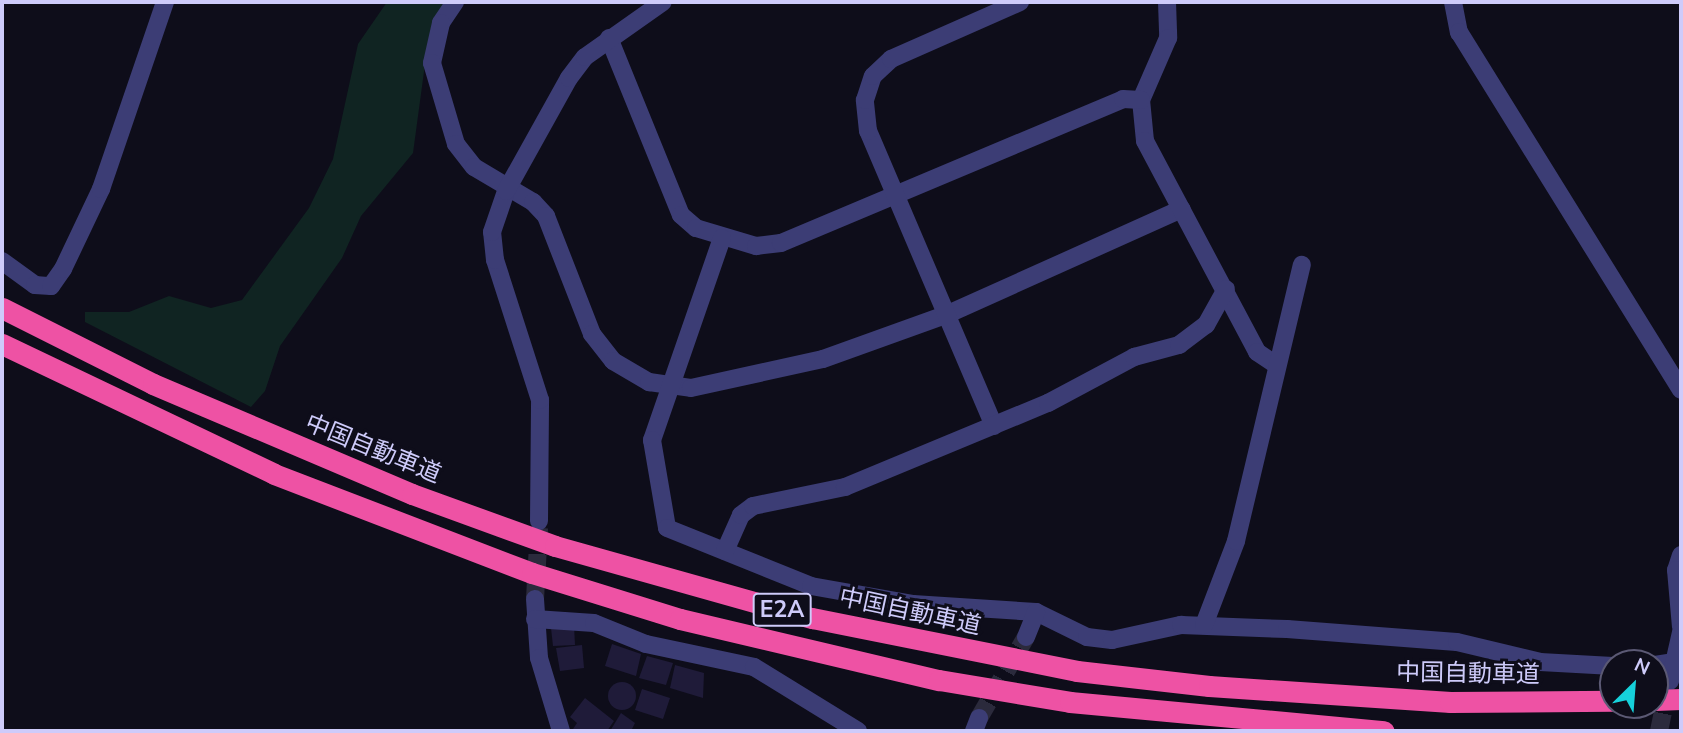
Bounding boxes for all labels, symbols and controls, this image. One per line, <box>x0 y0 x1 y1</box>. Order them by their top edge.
street label: 中国自動車道 <box>301 409 445 489</box>
street label: 中国自動車道 <box>837 583 983 641</box>
road number: E2A <box>752 590 812 630</box>
north arrow <box>1599 649 1669 719</box>
text: N <box>1630 652 1654 682</box>
street label: 中国自動車道 <box>1396 658 1540 690</box>

